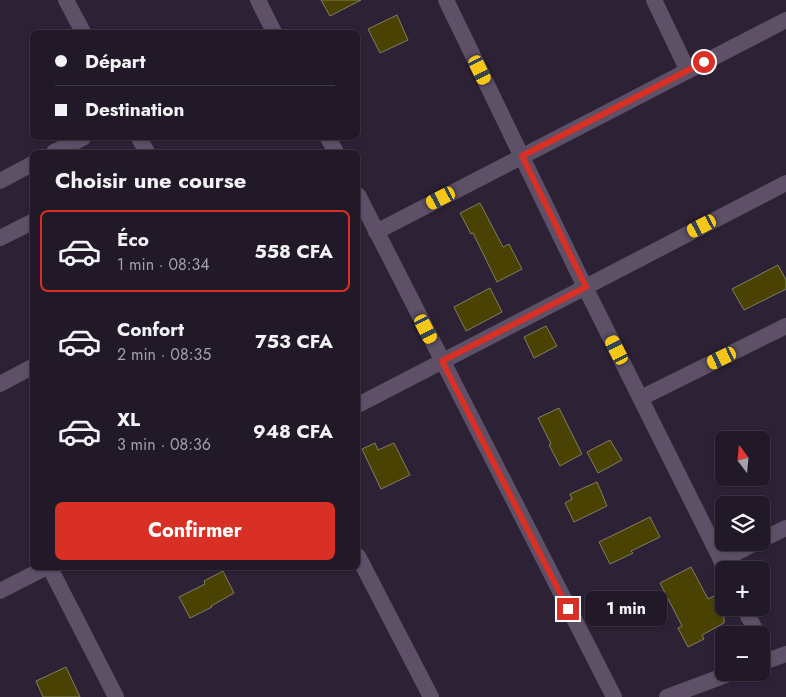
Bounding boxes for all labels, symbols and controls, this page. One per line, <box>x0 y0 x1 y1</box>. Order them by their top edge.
text: Départ <box>85 48 146 75</box>
route start <box>693 51 715 73</box>
car <box>466 53 493 87</box>
text: Destination <box>85 96 184 123</box>
text: Choisir une course <box>55 164 246 196</box>
car <box>424 185 457 211</box>
car <box>685 213 718 239</box>
text: Éco <box>117 226 149 253</box>
icon: car <box>57 229 102 274</box>
text: 558 CFA <box>254 238 333 265</box>
text: 1 min · 08:34 <box>117 253 210 276</box>
car <box>412 312 439 346</box>
text: Confort <box>117 316 184 343</box>
icon: car <box>57 319 102 364</box>
text: 753 CFA <box>255 328 333 355</box>
car <box>603 333 630 367</box>
text: 2 min · 08:35 <box>117 343 211 366</box>
car <box>705 345 738 371</box>
text: XL <box>117 406 140 433</box>
icon: car <box>57 409 102 454</box>
text: 948 CFA <box>253 418 333 445</box>
north arrow <box>715 431 770 486</box>
map controls <box>715 431 770 681</box>
text: 3 min · 08:36 <box>117 433 211 456</box>
button: layers <box>715 496 770 551</box>
button: Confirmer <box>55 502 335 560</box>
button: + <box>715 561 770 616</box>
callout: 1 min <box>586 592 668 626</box>
text: 1 min <box>606 597 646 620</box>
route end <box>557 598 579 620</box>
button: − <box>715 626 770 681</box>

